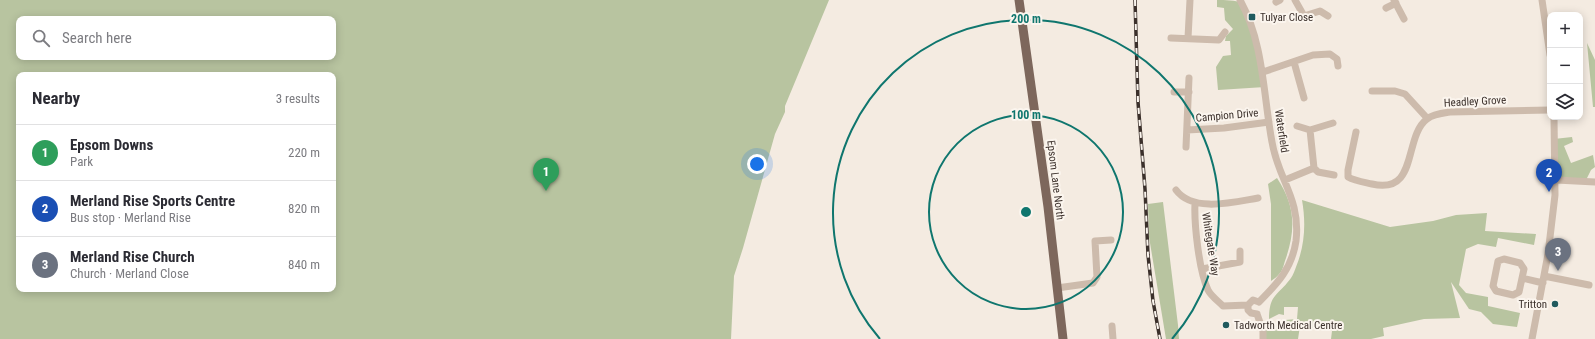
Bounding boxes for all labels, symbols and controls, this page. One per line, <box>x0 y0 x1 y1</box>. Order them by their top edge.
place label: Tulyar Close <box>1260 11 1313 24</box>
text: 200 m <box>1011 12 1041 26</box>
marker: Tulyar Close <box>1247 12 1257 22</box>
map controls <box>1547 12 1583 120</box>
button: + <box>1547 12 1583 48</box>
search box <box>16 16 336 60</box>
icon: search <box>30 27 52 49</box>
text: Search here <box>62 29 132 47</box>
button: − <box>1547 48 1583 84</box>
button: layers <box>1547 84 1583 120</box>
text: Nearby <box>32 88 80 108</box>
text: 3 results <box>276 91 320 106</box>
street label: Headley Grove <box>1444 93 1507 110</box>
street label: Campion Drive <box>1195 106 1259 125</box>
text: 100 m <box>1011 108 1041 122</box>
street label: Waterfield <box>1272 108 1291 154</box>
text: Epsom Downs <box>70 136 153 154</box>
street label: Epsom Lane North <box>1044 139 1067 221</box>
text: 1 <box>42 145 48 160</box>
text: 220 m <box>288 145 320 160</box>
text: Park <box>70 154 93 169</box>
your location <box>747 154 767 174</box>
pin: 1 <box>533 158 559 191</box>
pin: 2 <box>1536 159 1562 192</box>
text: Merland Rise Sports Centre <box>70 192 235 210</box>
text: 2 <box>42 201 48 216</box>
text: 820 m <box>288 201 320 216</box>
centre of rings <box>1019 205 1033 219</box>
text: Bus stop · Merland Rise <box>70 210 191 225</box>
street label: Whitegate Way <box>1199 211 1222 277</box>
pin: 3 <box>1545 238 1571 271</box>
text: Merland Rise Church <box>70 248 195 266</box>
text: 3 <box>42 257 48 272</box>
text: 840 m <box>288 257 320 272</box>
text: Church · Merland Close <box>70 266 189 281</box>
place label: Tritton <box>1519 298 1547 311</box>
marker: Tritton <box>1550 299 1560 309</box>
place label: Tadworth Medical Centre <box>1234 319 1342 332</box>
marker: Tadworth Medical Centre <box>1221 320 1231 330</box>

